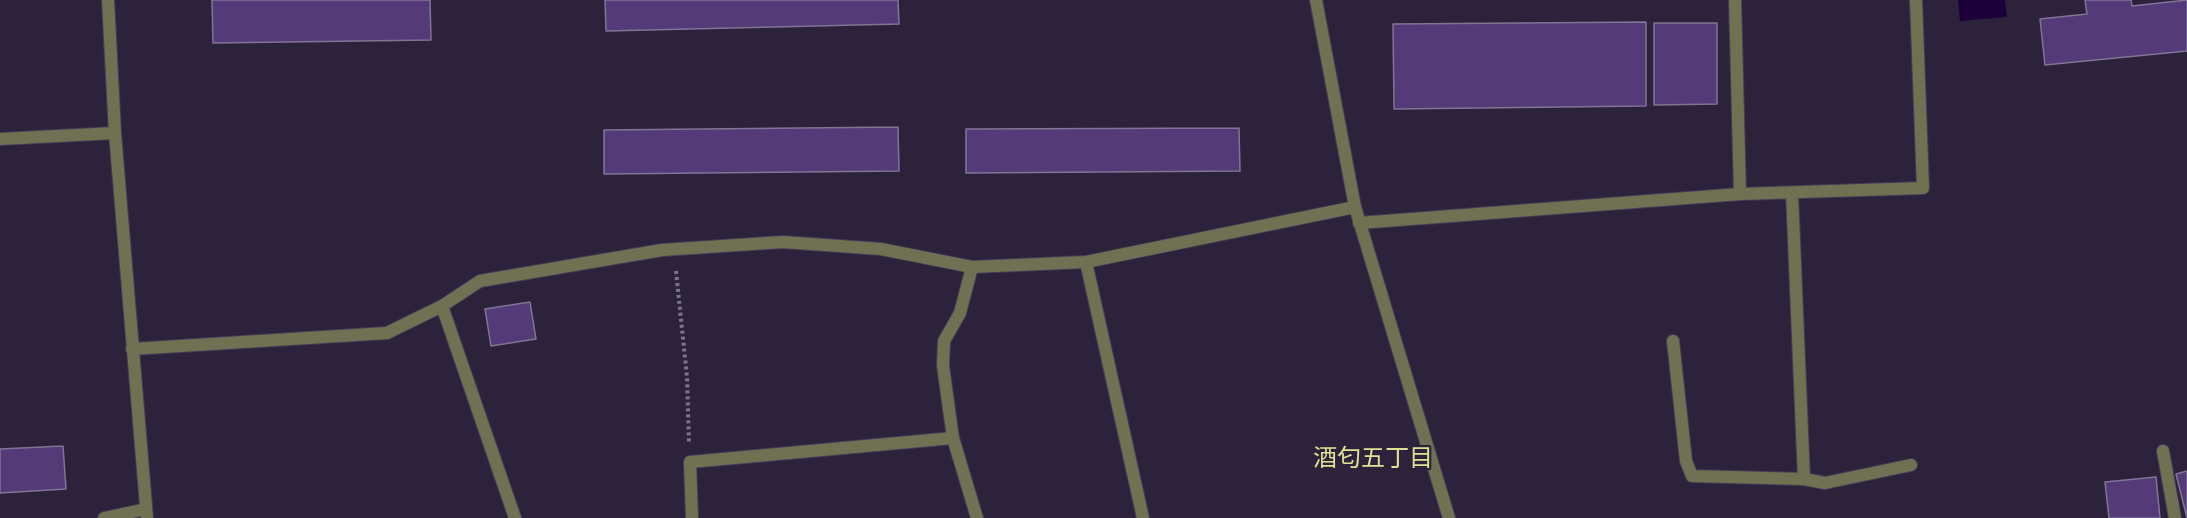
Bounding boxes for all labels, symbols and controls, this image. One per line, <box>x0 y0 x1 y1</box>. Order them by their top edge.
district label: 酒匂五丁目 <box>1313 446 1433 474</box>

